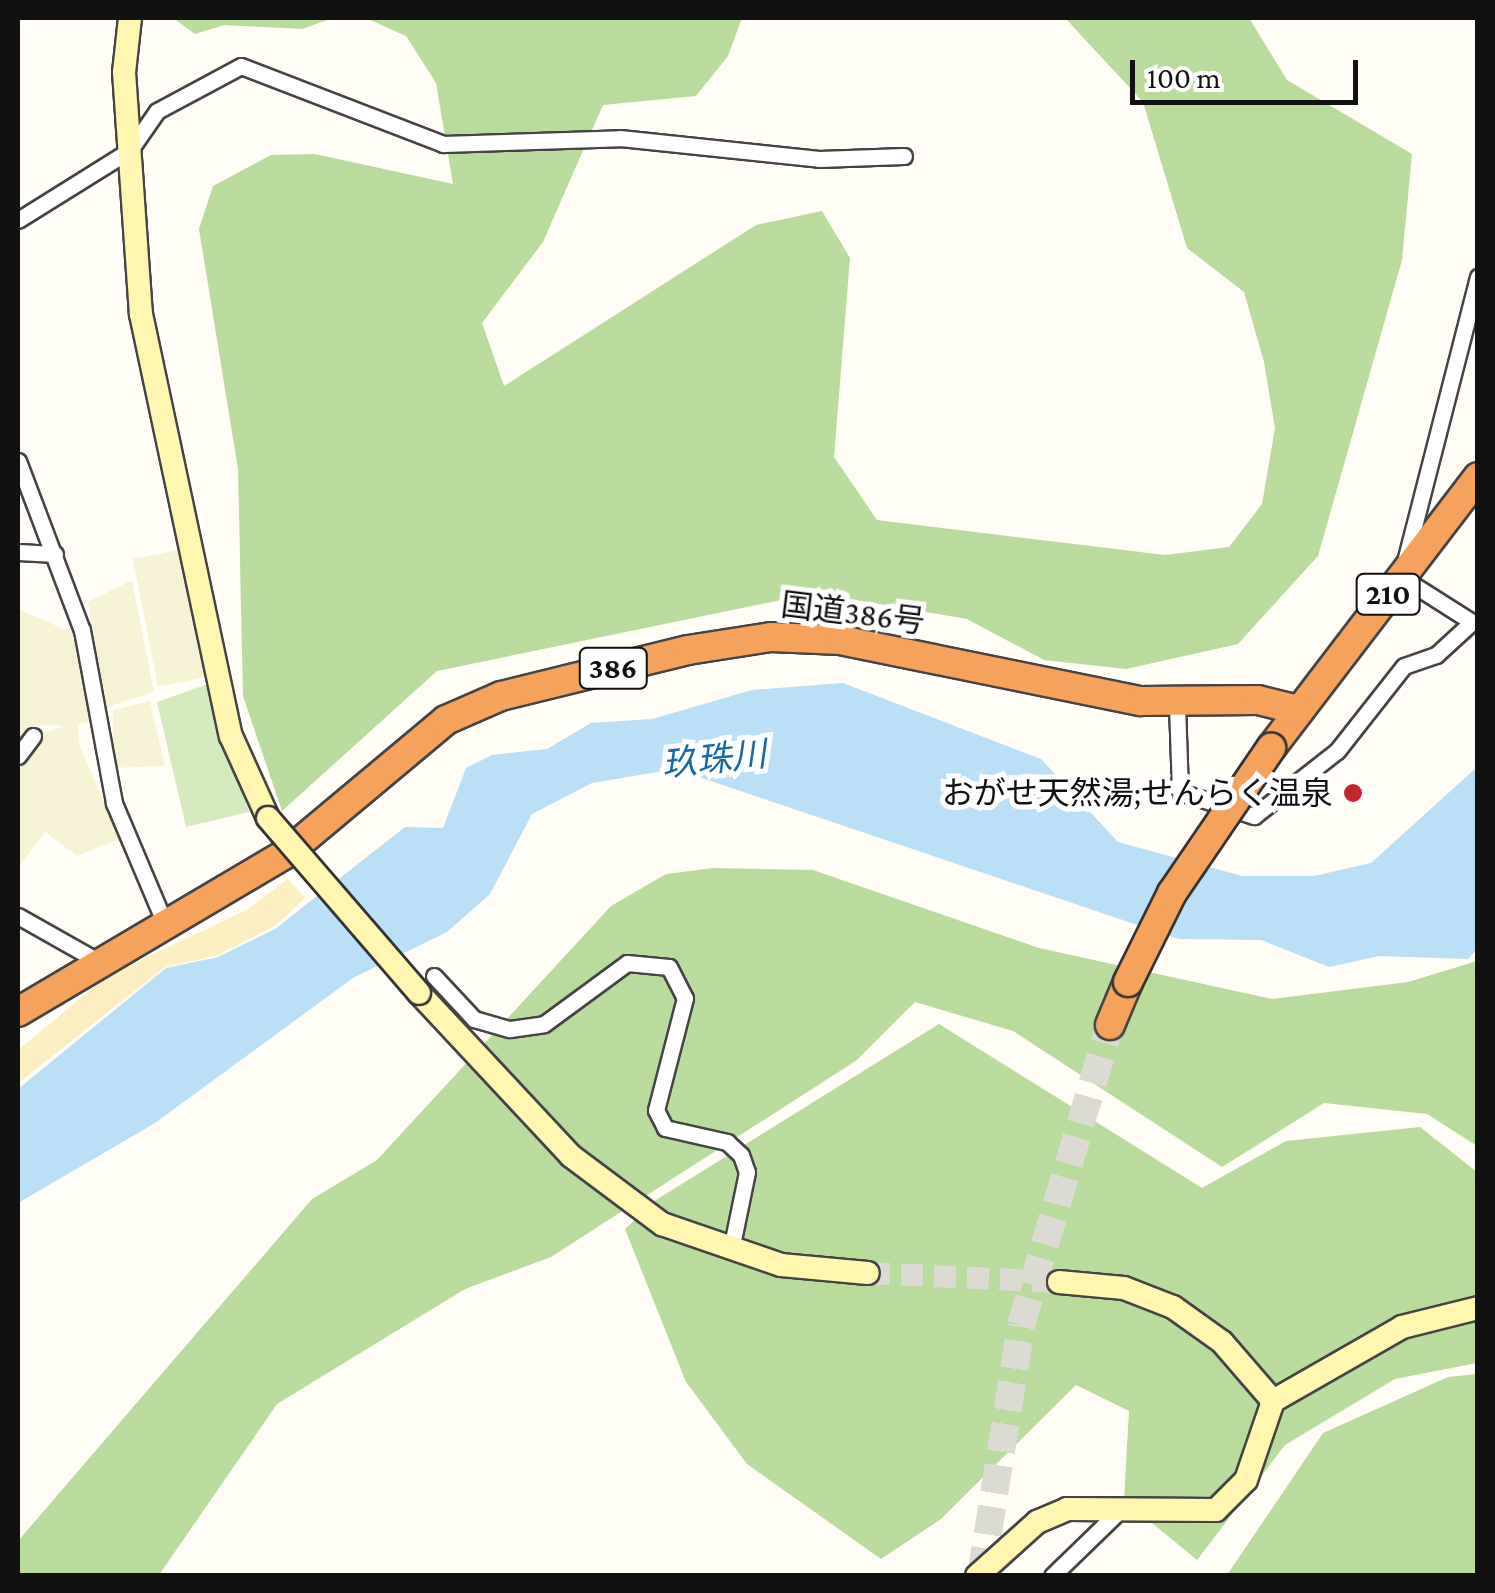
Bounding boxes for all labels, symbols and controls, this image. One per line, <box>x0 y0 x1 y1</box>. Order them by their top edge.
scale bar <box>1135 40 1362 102</box>
text: 100 m <box>1147 61 1221 94</box>
road number: 210 <box>1356 569 1420 619</box>
street label: 国道386号 <box>779 585 927 641</box>
road number: 386 <box>578 643 648 693</box>
water label: 玖珠川 <box>660 734 768 786</box>
place label: おがせ天然湯;せんらく温泉 <box>942 774 1333 812</box>
marker: おがせ天然湯;せんらく温泉 <box>1342 782 1364 804</box>

